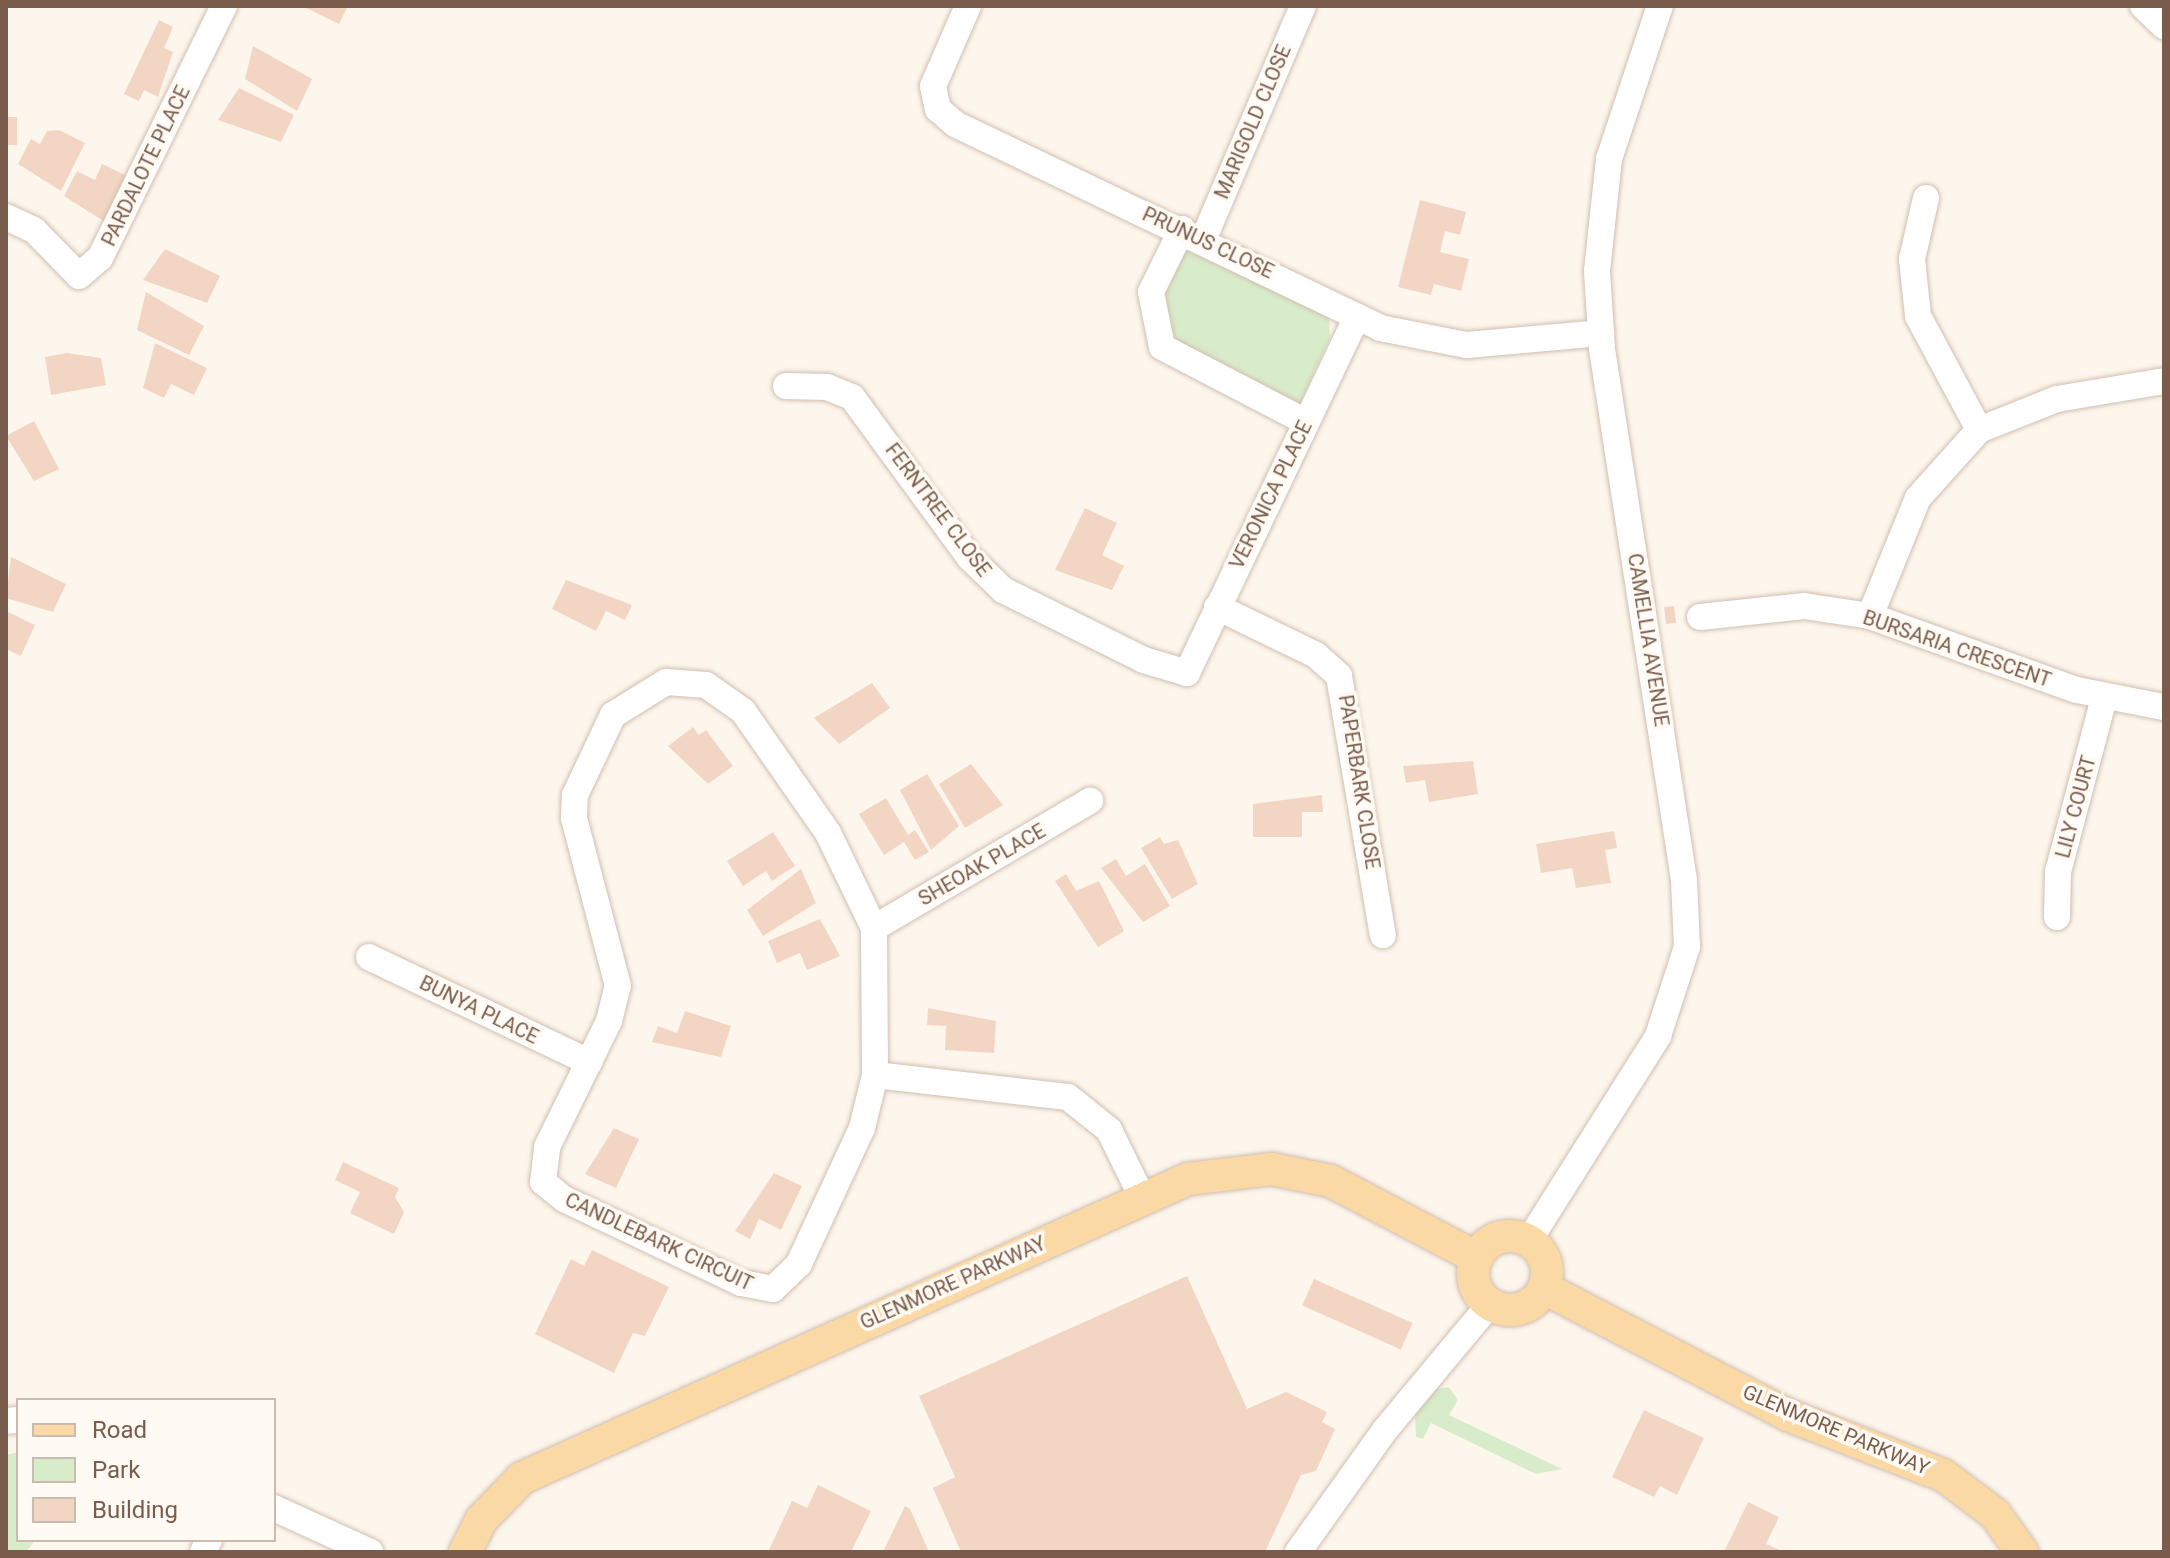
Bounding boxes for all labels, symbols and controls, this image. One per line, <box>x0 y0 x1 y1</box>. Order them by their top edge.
street label: MARIGOLD CLOSE <box>1210 41 1296 203</box>
street label: PARDALOTE PLACE <box>97 82 195 250</box>
street label: PRUNUS CLOSE <box>1139 202 1277 284</box>
street label: VERONICA PLACE <box>1225 417 1317 573</box>
street label: FERNTREE CLOSE <box>880 439 996 581</box>
street label: CAMELLIA AVENUE <box>1622 552 1674 728</box>
street label: BURSARIA CRESCENT <box>1860 606 2054 692</box>
street label: PAPERBARK CLOSE <box>1333 693 1385 871</box>
street label: LILY COURT <box>2051 753 2101 861</box>
street label: SHEOAK PLACE <box>914 819 1050 911</box>
street label: BUNYA PLACE <box>416 971 542 1049</box>
street label: CANDLEBARK CIRCUIT <box>561 1188 757 1296</box>
street label: GLENMORE PARKWAY <box>857 1231 1049 1335</box>
street label: GLENMORE PARKWAY <box>1739 1380 1933 1480</box>
legend <box>16 1398 276 1542</box>
text: Road <box>92 1416 147 1444</box>
text: Park <box>92 1456 140 1484</box>
text: Building <box>92 1496 178 1524</box>

